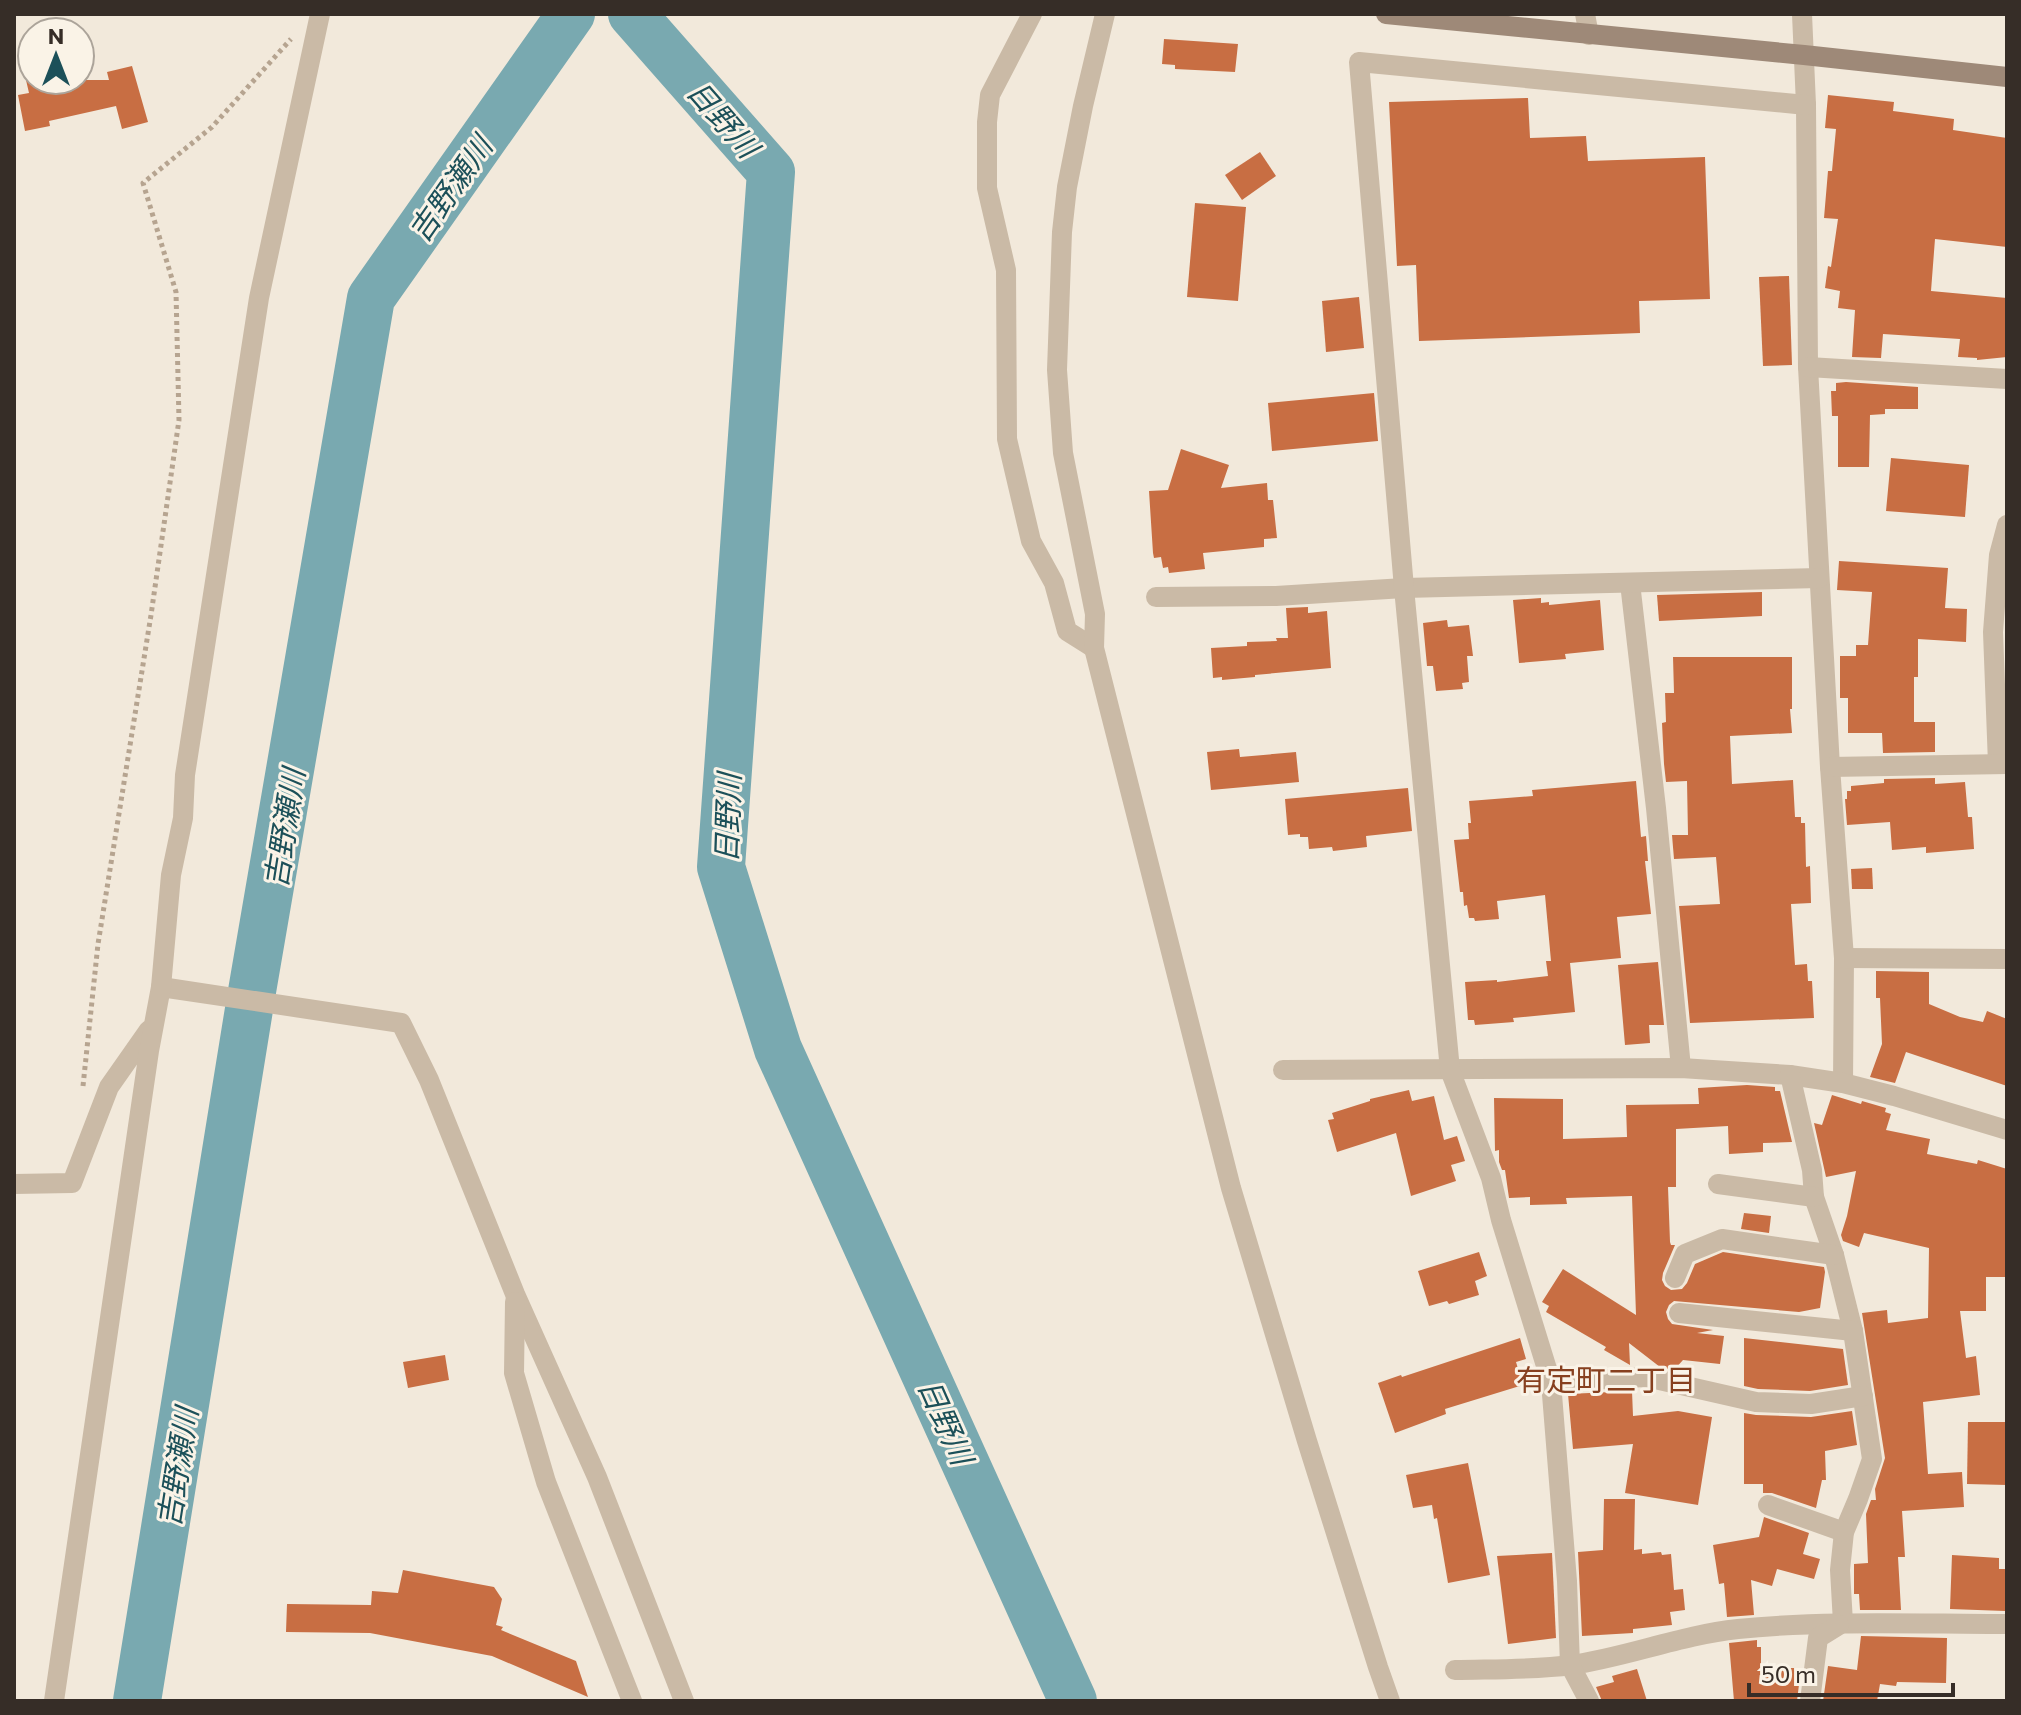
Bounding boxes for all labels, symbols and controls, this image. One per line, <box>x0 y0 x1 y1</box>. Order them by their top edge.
north arrow <box>16 16 96 96</box>
text: N <box>48 22 64 49</box>
water label: 日野川 <box>681 72 769 166</box>
water label: 吉野瀬川 <box>399 126 500 248</box>
water label: 吉野瀬川 <box>255 763 311 890</box>
water label: 日野川 <box>706 769 746 864</box>
district label: 有定町二丁目 <box>1516 1360 1696 1397</box>
water label: 日野川 <box>912 1372 983 1472</box>
water label: 吉野瀬川 <box>148 1402 204 1529</box>
scale bar <box>1749 1647 1953 1697</box>
text: 50 m <box>1761 1659 1816 1688</box>

